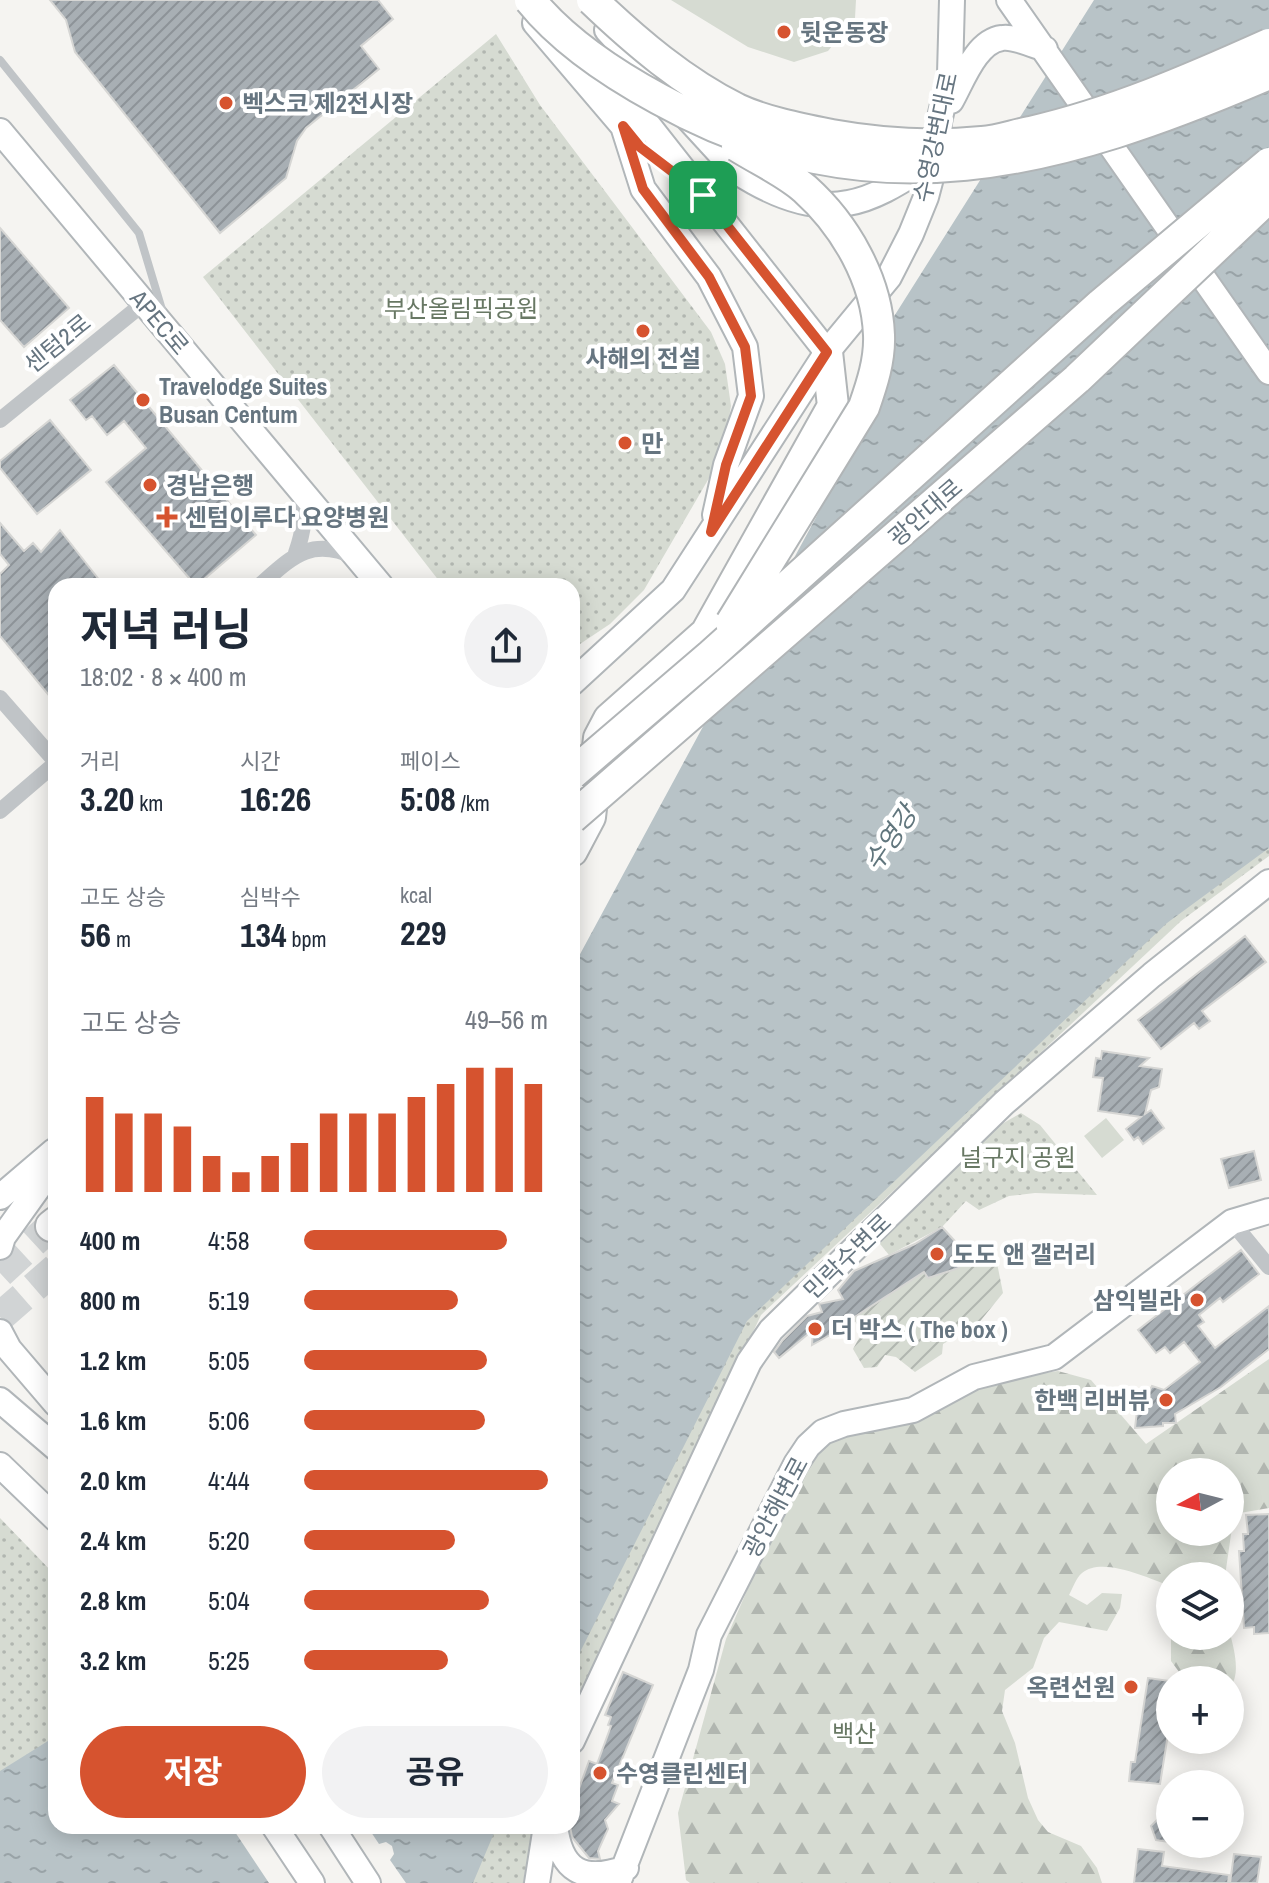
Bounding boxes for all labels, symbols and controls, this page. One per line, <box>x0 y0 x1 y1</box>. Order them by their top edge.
place label: 뒷운동장 <box>800 16 888 48</box>
marker: 뒷운동장 <box>775 23 793 41</box>
street label: 수영강변대로 <box>906 69 964 205</box>
place label: 벡스코 제2전시장 <box>242 87 413 119</box>
marker: 벡스코 제2전시장 <box>217 94 235 112</box>
pin <box>669 161 737 229</box>
icon: arrive <box>681 173 725 217</box>
street label: APEC로 <box>123 282 197 361</box>
park label: 부산올림픽공원 <box>384 292 538 324</box>
street label: 센텀2로 <box>17 306 97 380</box>
marker: 사해의 전설 <box>634 322 652 340</box>
place label: 사해의 전설 <box>585 342 701 374</box>
place label: Travelodge Suites Busan Centum <box>159 370 328 430</box>
marker: Travelodge Suites Busan Centum <box>134 391 152 409</box>
place label: 만 <box>641 427 663 459</box>
marker: 만 <box>616 434 634 452</box>
place label: 경남은행 <box>166 469 254 501</box>
street label: 광안대로 <box>881 471 969 553</box>
marker: 경남은행 <box>141 476 159 494</box>
place label: 센텀이루다 요양병원 <box>185 501 389 533</box>
marker: 센텀이루다 요양병원 <box>156 506 178 528</box>
text: 저녁 러닝 <box>80 599 252 659</box>
button: share <box>464 604 548 688</box>
text: 18:02 · 8 × 400 m <box>80 659 247 694</box>
text: 거리 <box>80 746 120 776</box>
text: 시간 <box>240 746 280 776</box>
text: 페이스 <box>400 746 461 776</box>
text: 3.20 <box>80 776 134 822</box>
text: 16:26 <box>240 776 311 822</box>
text: 5:08 <box>400 776 456 822</box>
text: km <box>134 788 163 818</box>
text: /km <box>456 788 490 818</box>
water label: 수영강 <box>855 796 926 878</box>
text: kcal <box>400 880 432 910</box>
text: 고도 상승 <box>80 882 166 912</box>
text: 심박수 <box>240 882 301 912</box>
text: 229 <box>400 910 447 956</box>
text: 56 <box>80 912 111 958</box>
text: 134 <box>240 912 287 958</box>
text: m <box>111 924 131 954</box>
text: bpm <box>287 924 327 954</box>
text: 49–56 m <box>465 1002 548 1037</box>
text: 고도 상승 <box>80 1005 182 1040</box>
park label: 널구지 공원 <box>960 1141 1076 1173</box>
street label: 민락수변로 <box>796 1206 898 1306</box>
text: 400 m <box>80 1223 140 1258</box>
text: 4:58 <box>208 1223 250 1258</box>
place label: 도도 앤 갤러리 <box>953 1238 1096 1270</box>
marker: 도도 앤 갤러리 <box>928 1245 946 1263</box>
text: 800 m <box>80 1283 140 1318</box>
text: 5:19 <box>208 1283 250 1318</box>
place label: 삼익빌라 <box>1093 1284 1181 1316</box>
marker: 삼익빌라 <box>1188 1291 1206 1309</box>
place label: 더 박스 ( The box ) <box>831 1313 1008 1345</box>
marker: 더 박스 ( The box ) <box>806 1320 824 1338</box>
text: 1.2 km <box>80 1343 146 1378</box>
text: 5:05 <box>208 1343 250 1378</box>
place label: 한백 리버뷰 <box>1034 1384 1150 1416</box>
marker: 한백 리버뷰 <box>1157 1391 1175 1409</box>
text: 1.6 km <box>80 1403 146 1438</box>
text: 5:06 <box>208 1403 250 1438</box>
street label: 광안해변로 <box>735 1451 815 1563</box>
north arrow <box>1156 1458 1244 1546</box>
map controls <box>1156 1458 1244 1858</box>
text: 2.0 km <box>80 1463 146 1498</box>
text: 4:44 <box>208 1463 250 1498</box>
text: 2.4 km <box>80 1523 146 1558</box>
text: 5:20 <box>208 1523 250 1558</box>
button: layers <box>1156 1562 1244 1650</box>
text: 2.8 km <box>80 1583 146 1618</box>
text: 5:04 <box>208 1583 250 1618</box>
text: 3.2 km <box>80 1643 146 1678</box>
text: 5:25 <box>208 1643 250 1678</box>
button: + <box>1156 1666 1244 1754</box>
place label: 옥련선원 <box>1027 1671 1115 1703</box>
marker: 옥련선원 <box>1122 1678 1140 1696</box>
park label: 백산 <box>832 1717 876 1749</box>
button: 저장 <box>80 1726 306 1818</box>
button: 공유 <box>322 1726 548 1818</box>
place label: 수영클린센터 <box>616 1757 748 1789</box>
marker: 수영클린센터 <box>591 1764 609 1782</box>
button: − <box>1156 1770 1244 1858</box>

